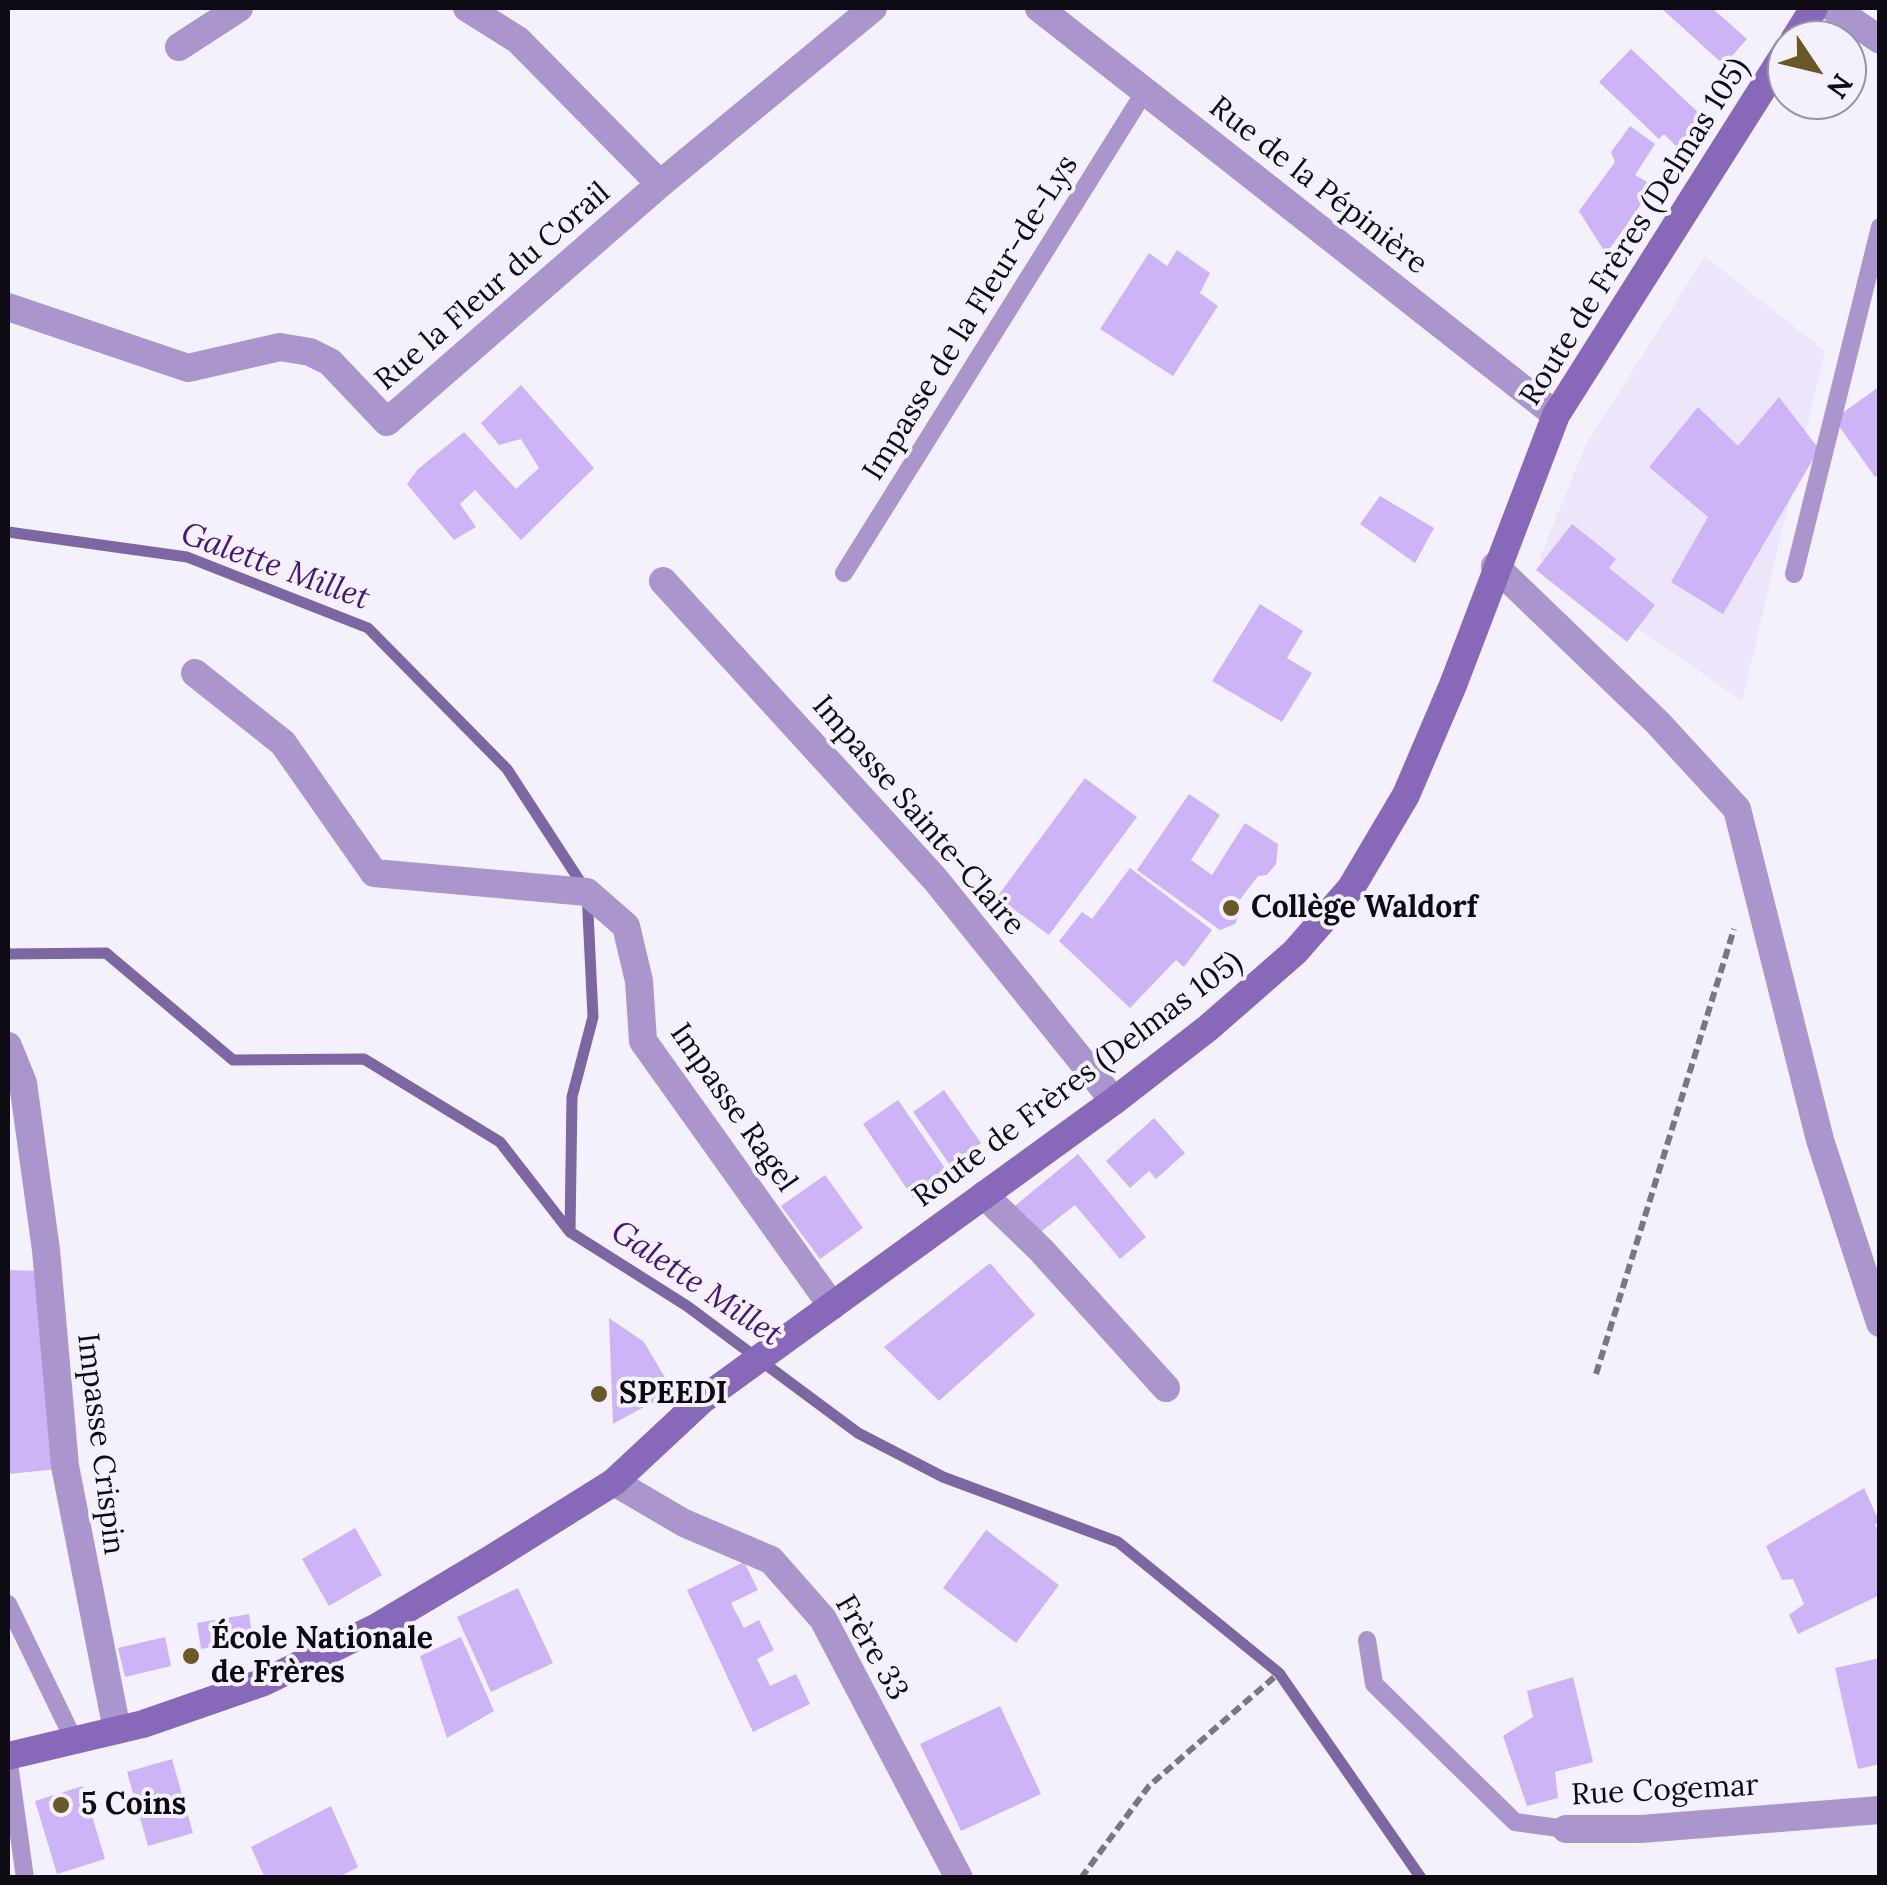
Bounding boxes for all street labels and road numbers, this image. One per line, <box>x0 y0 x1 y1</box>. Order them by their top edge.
street label: Route de Frères (Delmas 105) <box>1513 52 1757 412</box>
street label: Rue de la Pépinière <box>1202 90 1434 282</box>
street label: Impasse de la Fleur-de-Lys <box>856 149 1086 487</box>
street label: Rue la Fleur du Corail <box>368 175 618 399</box>
street label: Impasse Sainte-Claire <box>804 689 1032 943</box>
street label: Route de Frères (Delmas 105) <box>906 944 1250 1216</box>
street label: Impasse Ragel <box>662 1017 804 1199</box>
street label: Impasse Crispin <box>69 1331 131 1557</box>
street label: Frère 33 <box>827 1589 915 1707</box>
street label: Rue Cogemar <box>1570 1768 1760 1814</box>

